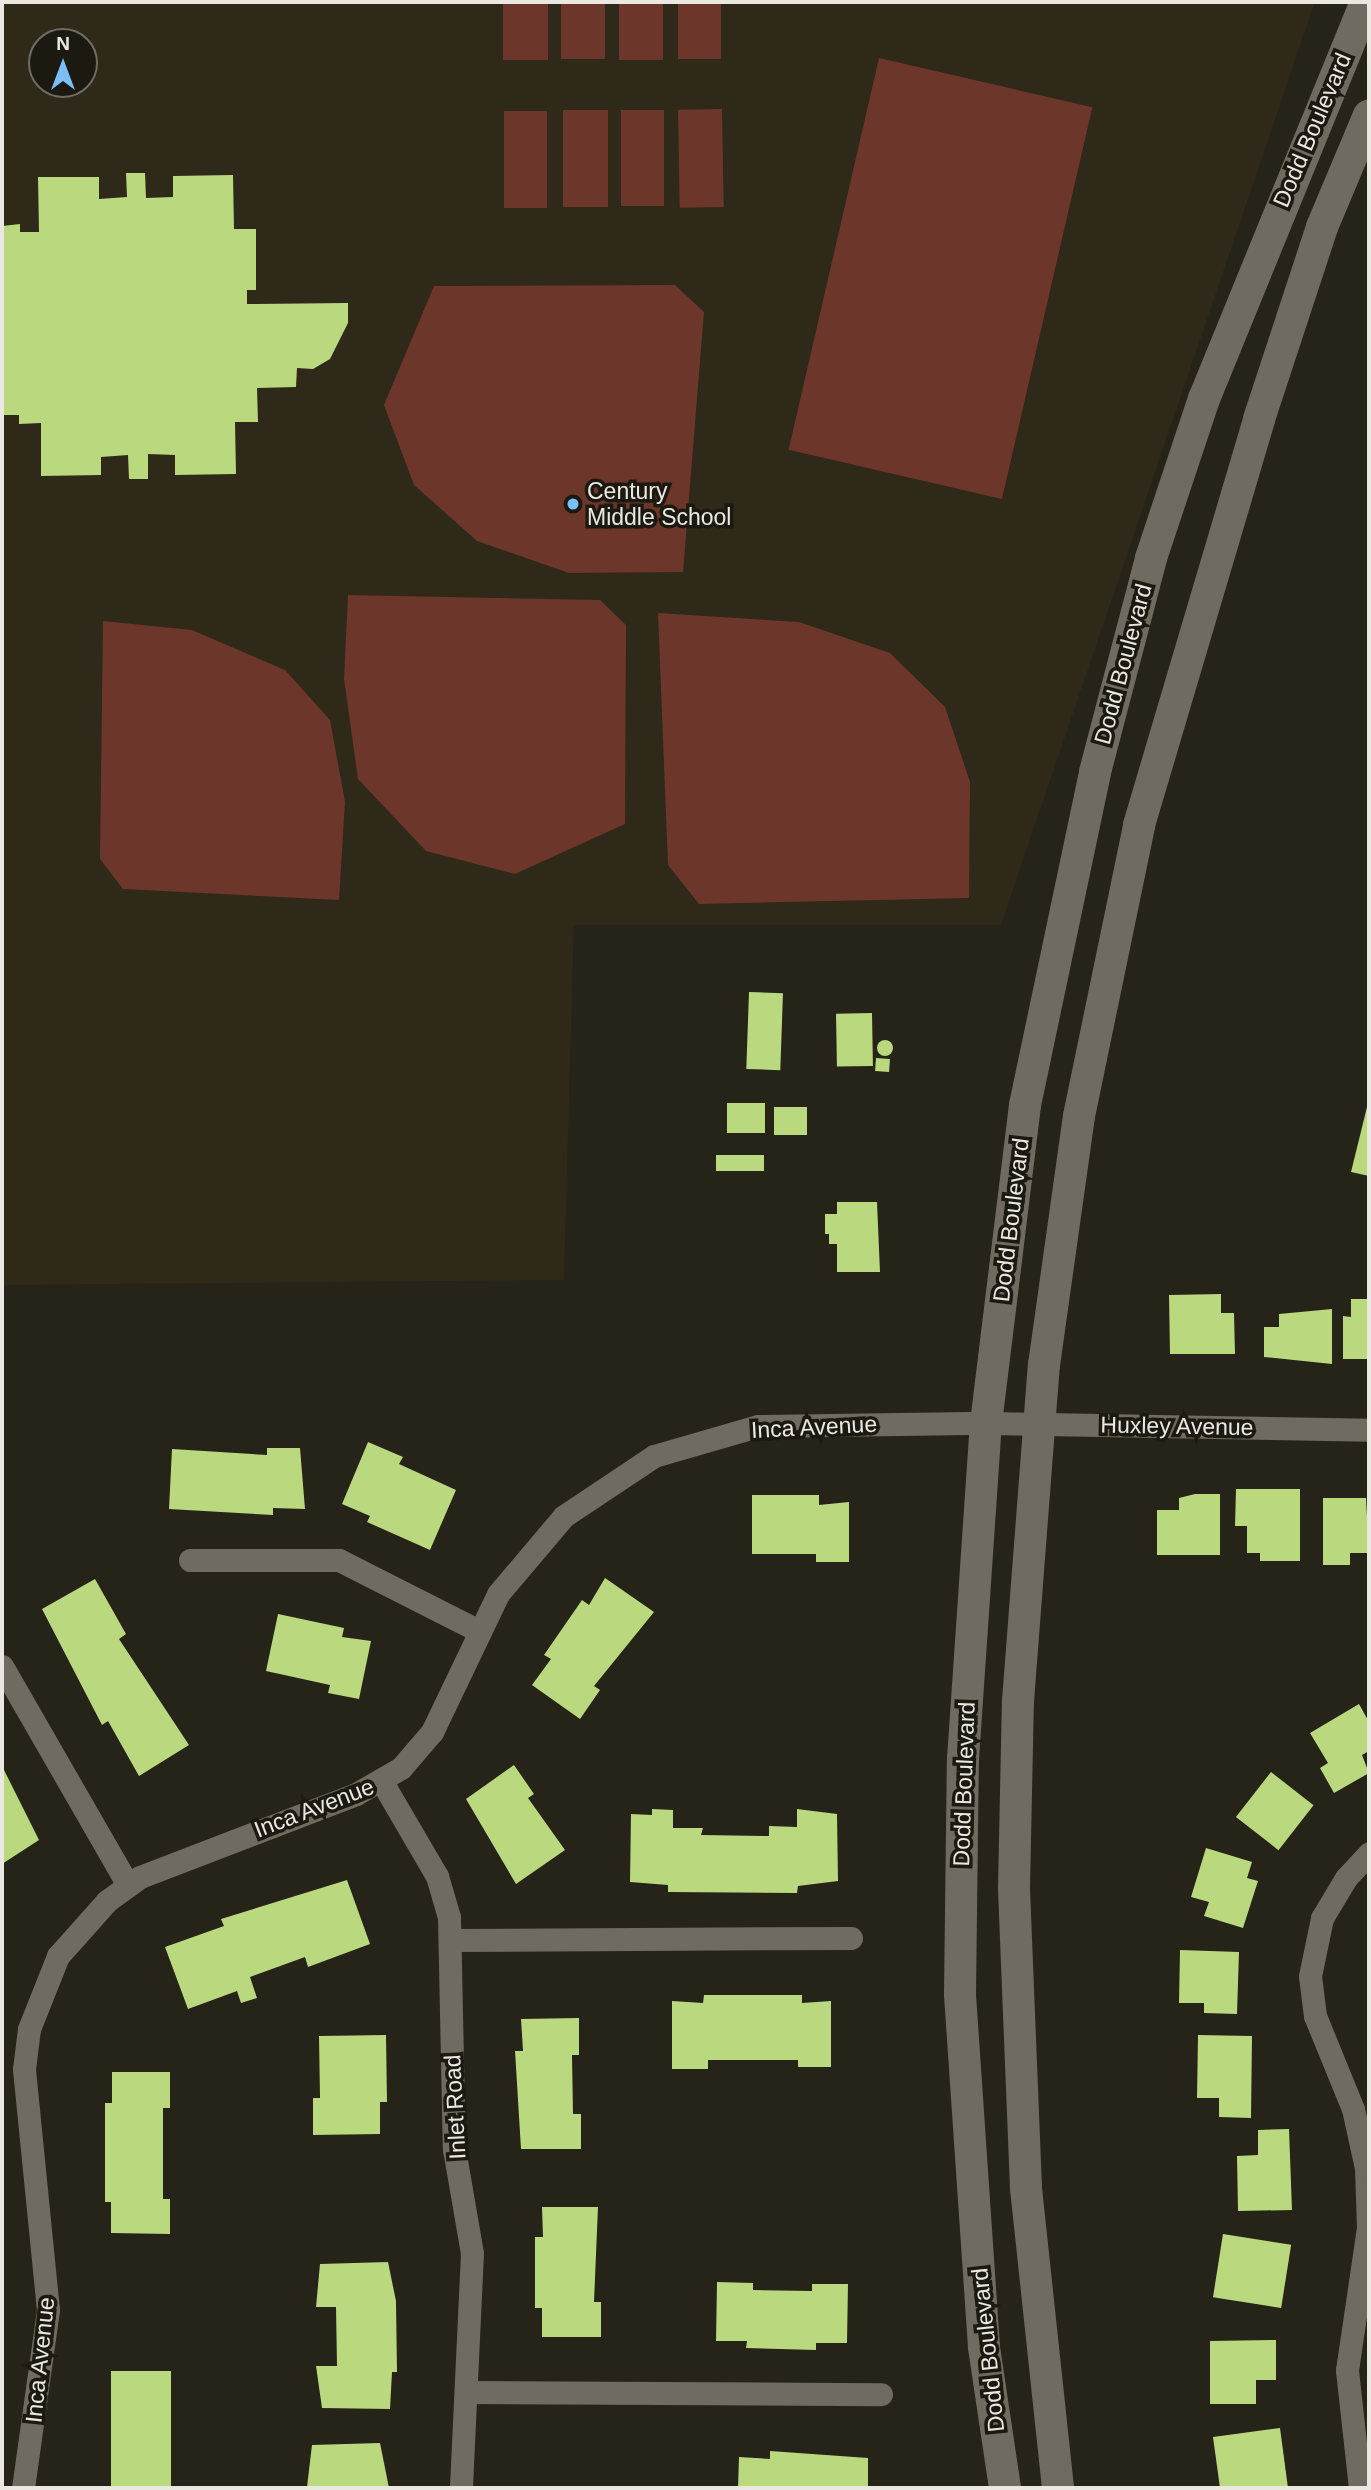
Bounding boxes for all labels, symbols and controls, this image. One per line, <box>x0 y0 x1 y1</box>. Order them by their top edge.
north arrow <box>28 28 98 98</box>
text: N <box>56 33 70 54</box>
street label: Dodd Boulevard <box>1267 49 1357 211</box>
place label: Century Middle School <box>587 477 731 531</box>
marker: Century Middle School <box>565 496 581 512</box>
street label: Dodd Boulevard <box>1088 581 1158 747</box>
street label: Dodd Boulevard <box>987 1136 1035 1304</box>
street label: Inca Avenue <box>750 1410 878 1444</box>
street label: Huxley Avenue <box>1100 1411 1254 1441</box>
street label: Dodd Boulevard <box>947 1701 981 1867</box>
street label: Inca Avenue <box>250 1772 378 1844</box>
street label: Inlet Road <box>438 2054 472 2160</box>
street label: Dodd Boulevard <box>966 2267 1010 2433</box>
street label: Inca Avenue <box>20 2295 60 2425</box>

